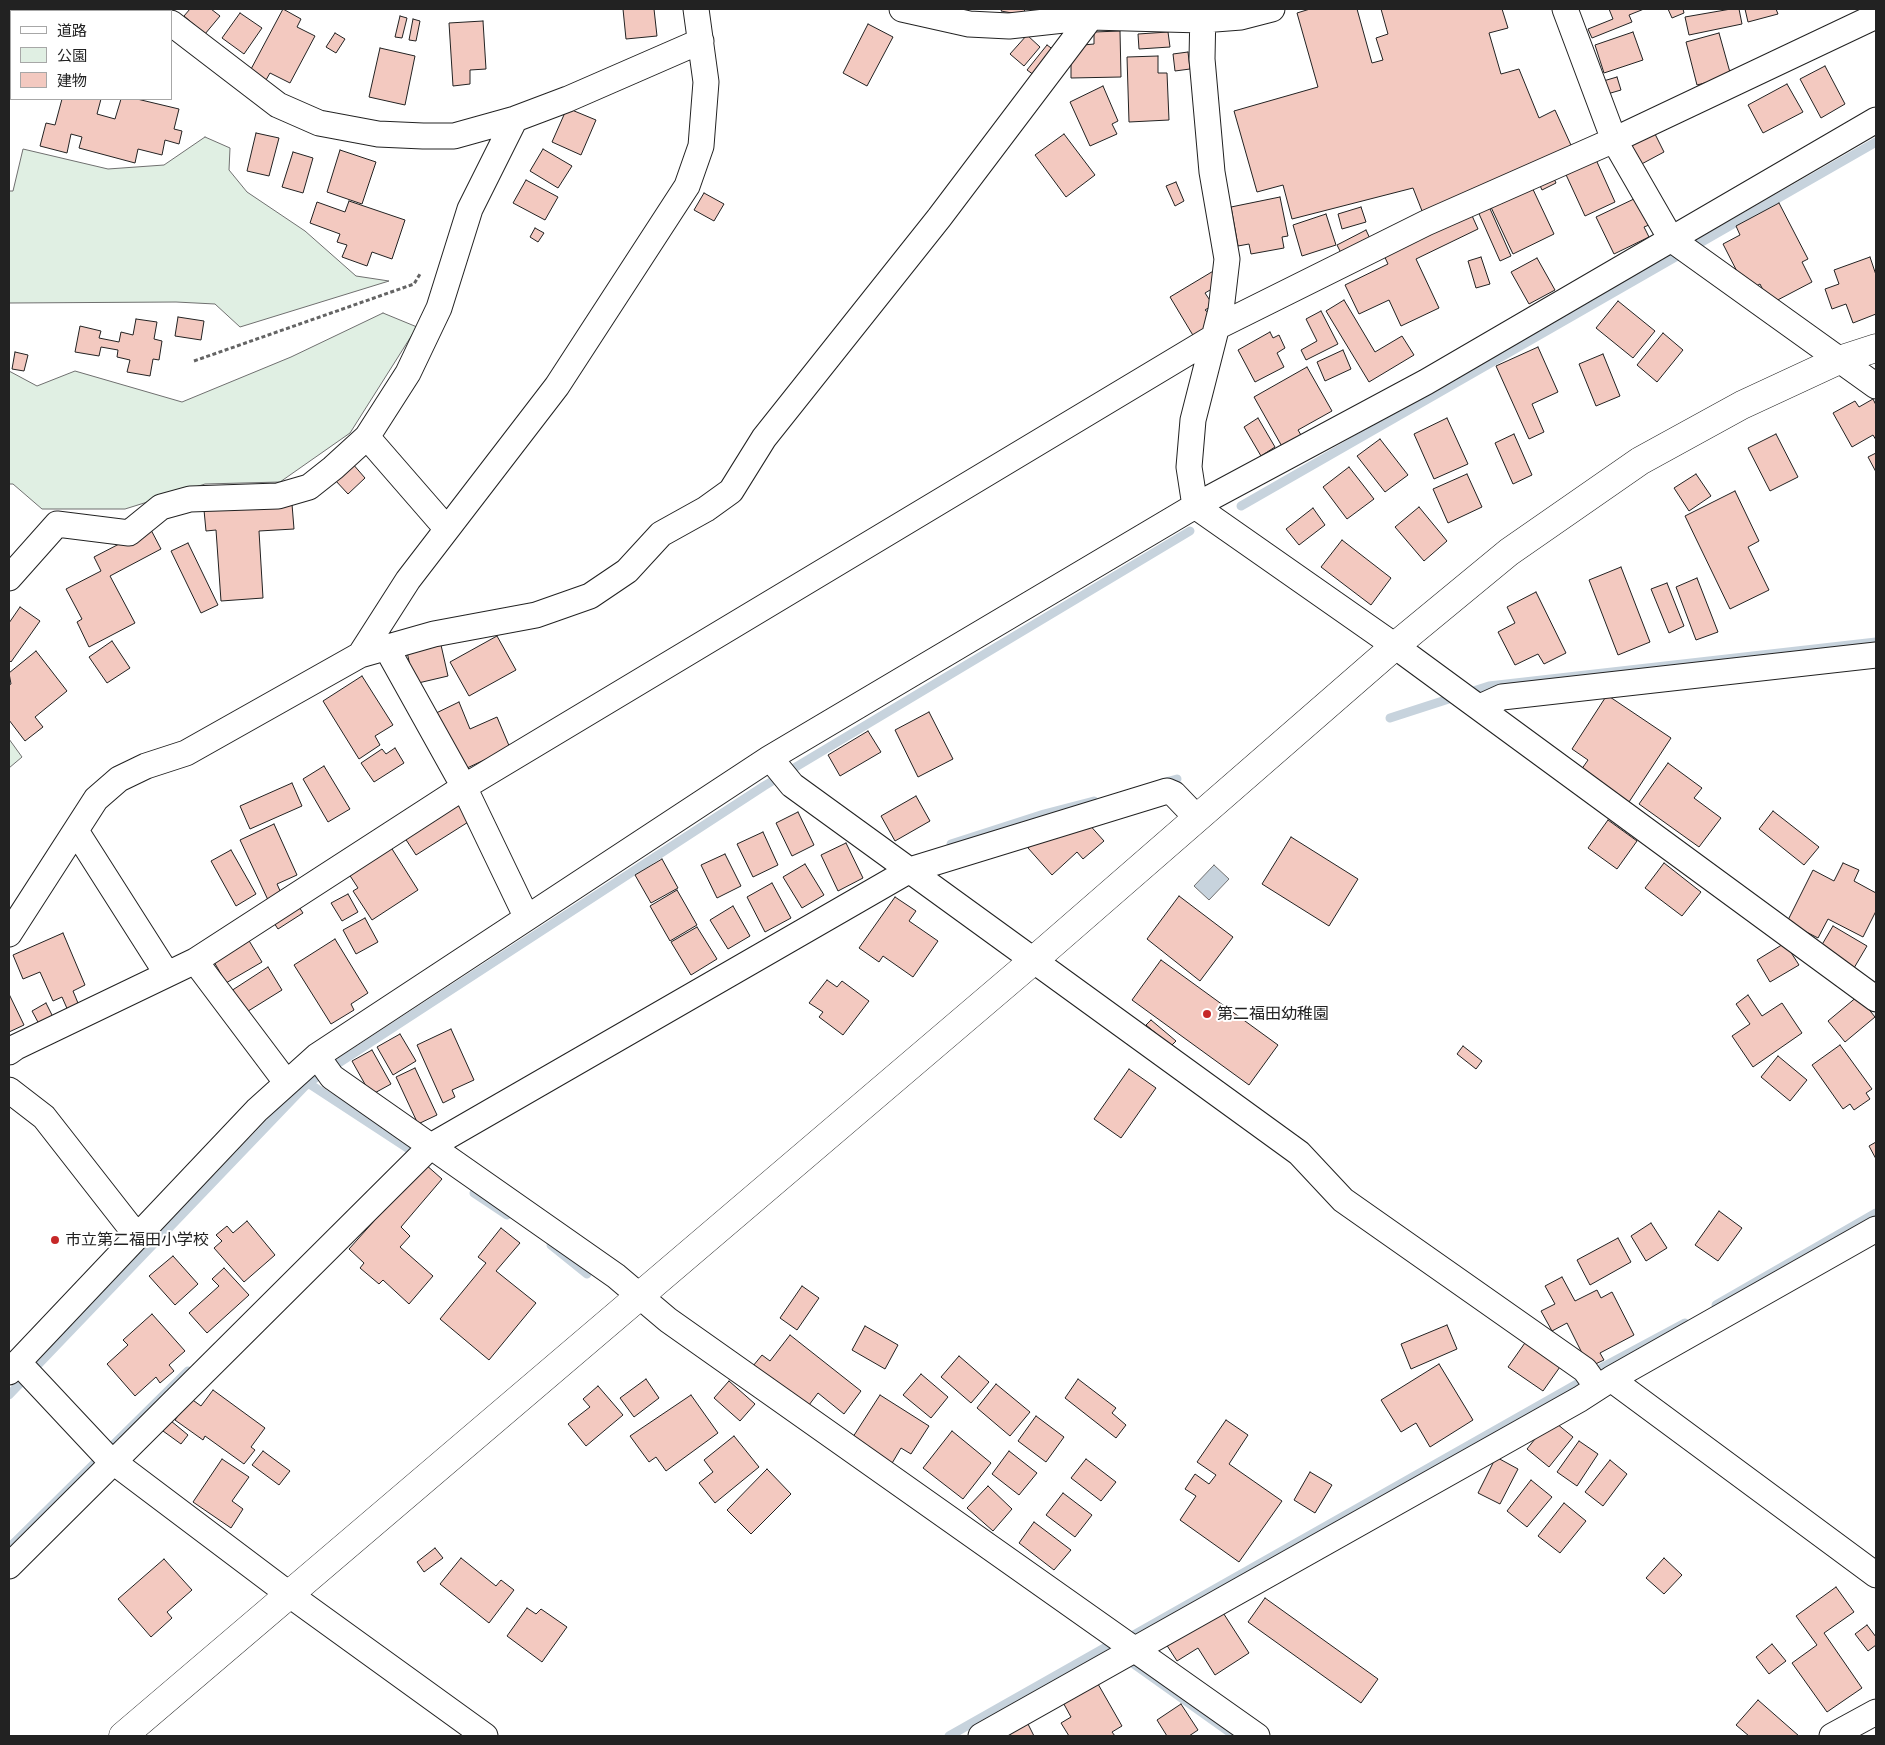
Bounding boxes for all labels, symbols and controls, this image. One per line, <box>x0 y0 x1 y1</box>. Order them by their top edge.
legend <box>10 10 172 100</box>
text: 道路 <box>57 22 87 40</box>
text: 公園 <box>57 47 87 65</box>
text: 建物 <box>57 72 87 90</box>
place label: 第二福田幼稚園 <box>1217 1004 1329 1024</box>
marker: 第二福田幼稚園 <box>1201 1008 1213 1020</box>
place label: 市立第二福田小学校 <box>65 1230 209 1250</box>
marker: 市立第二福田小学校 <box>49 1234 61 1246</box>

